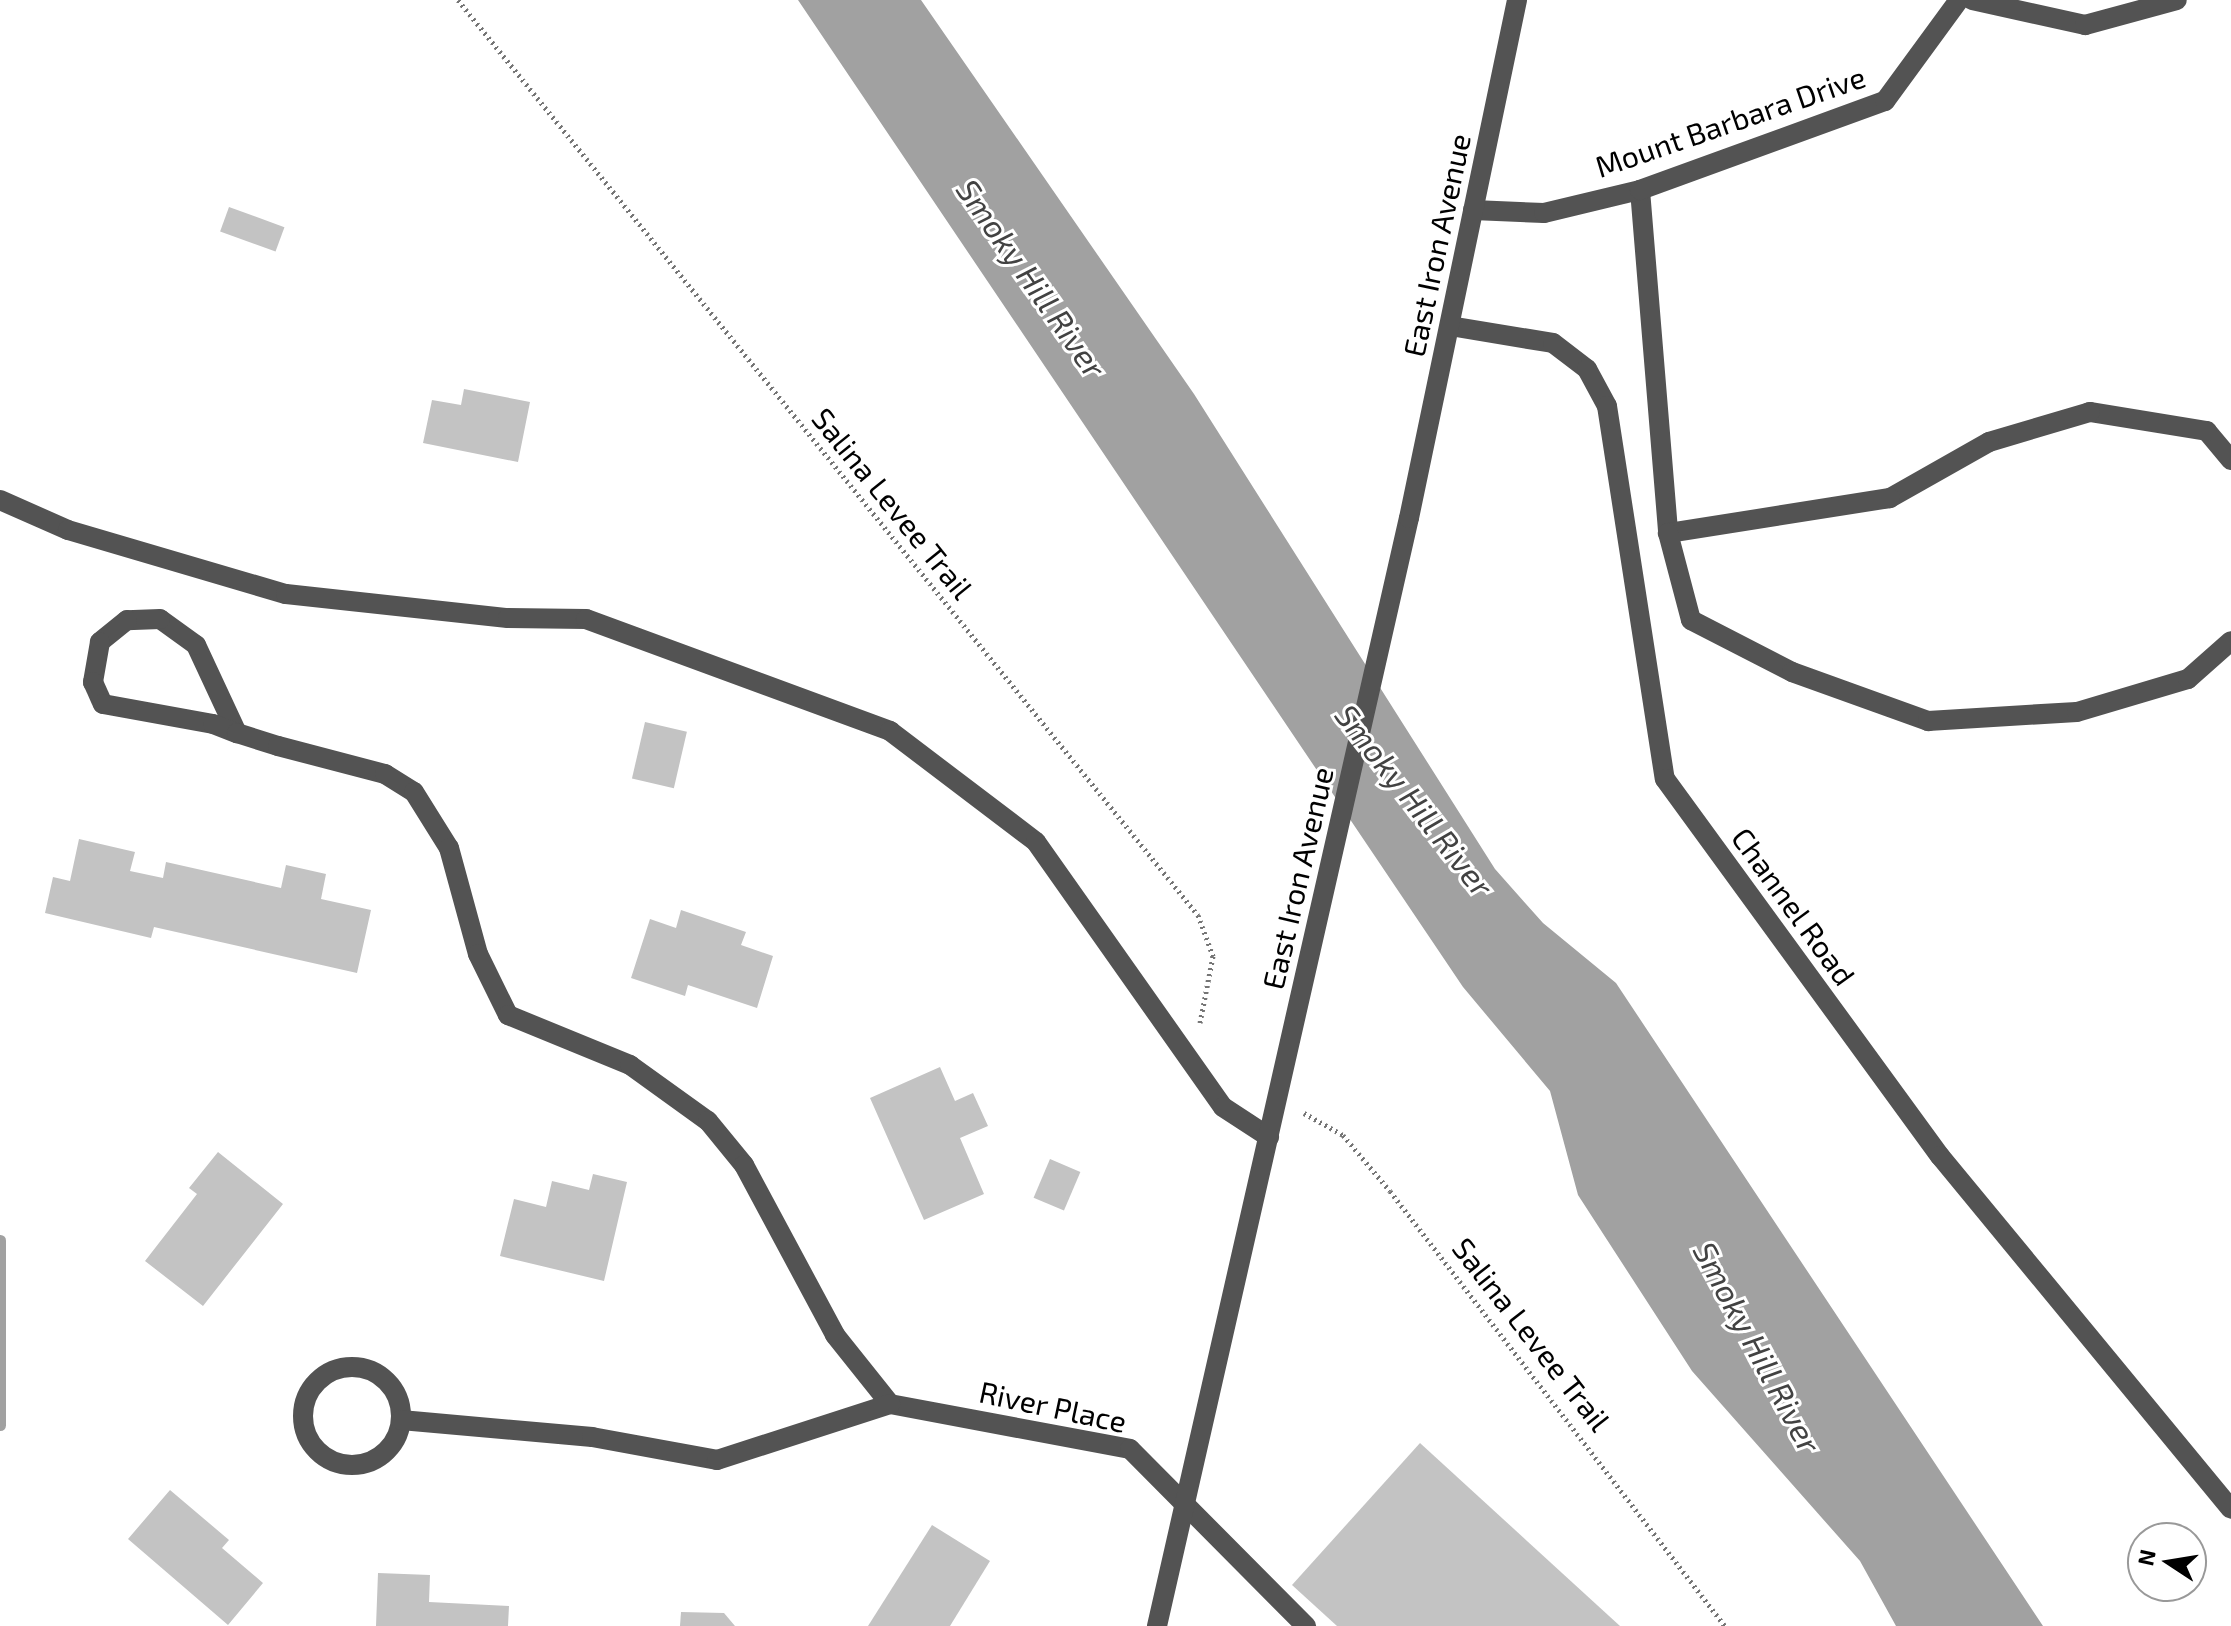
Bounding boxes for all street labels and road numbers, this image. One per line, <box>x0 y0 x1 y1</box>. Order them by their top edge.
street label: Mount Barbara Drive <box>1590 58 1870 184</box>
street label: East Iron Avenue <box>1395 130 1477 360</box>
street label: Salina Levee Trail <box>805 400 981 606</box>
street label: East Iron Avenue <box>1254 763 1340 993</box>
street label: Channel Road <box>1725 820 1863 992</box>
street label: Salina Levee Trail <box>1445 1230 1619 1438</box>
street label: River Place <box>976 1373 1130 1439</box>

